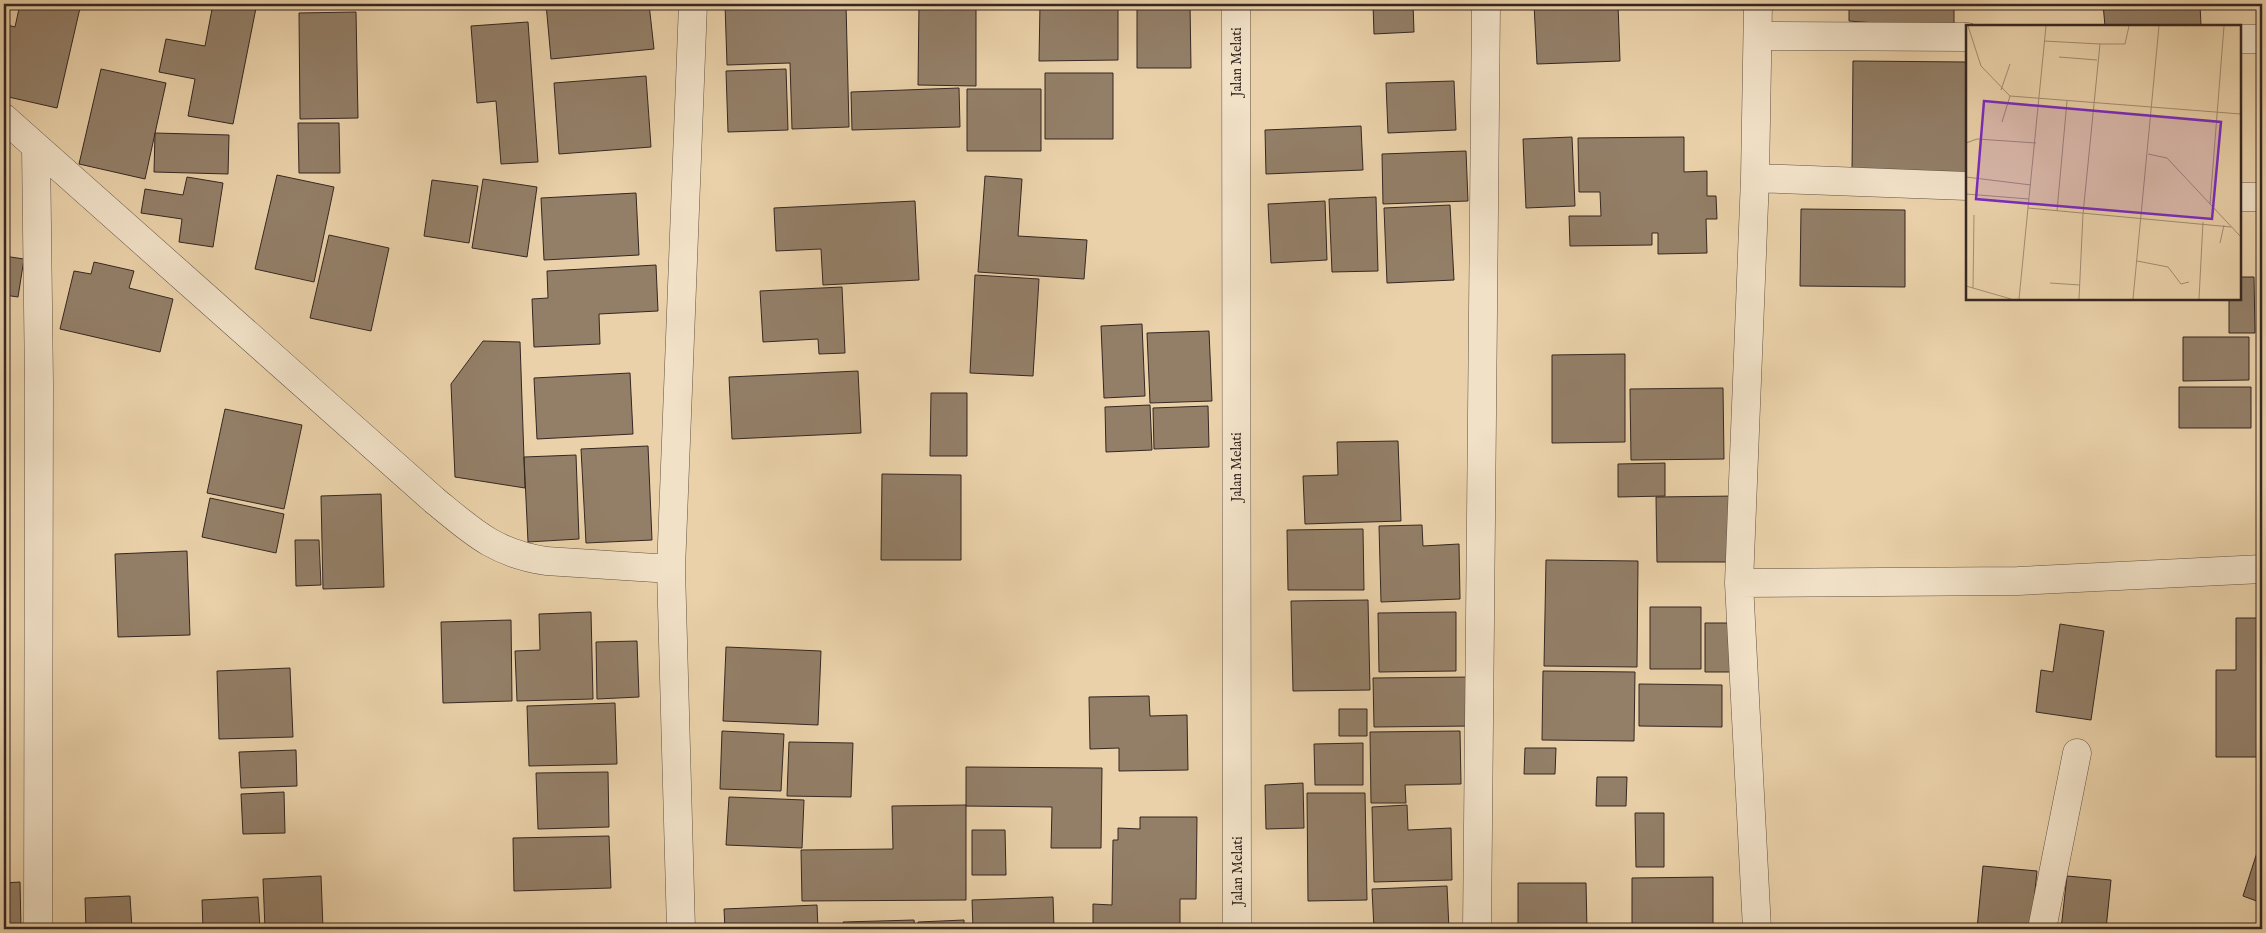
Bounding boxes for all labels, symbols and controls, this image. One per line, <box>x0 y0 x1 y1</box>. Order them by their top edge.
inset map <box>1966 25 2241 300</box>
street label: Jalan Melati <box>1228 27 1246 99</box>
street label: Jalan Melati <box>1228 432 1246 504</box>
street label: Jalan Melati <box>1229 836 1247 908</box>

